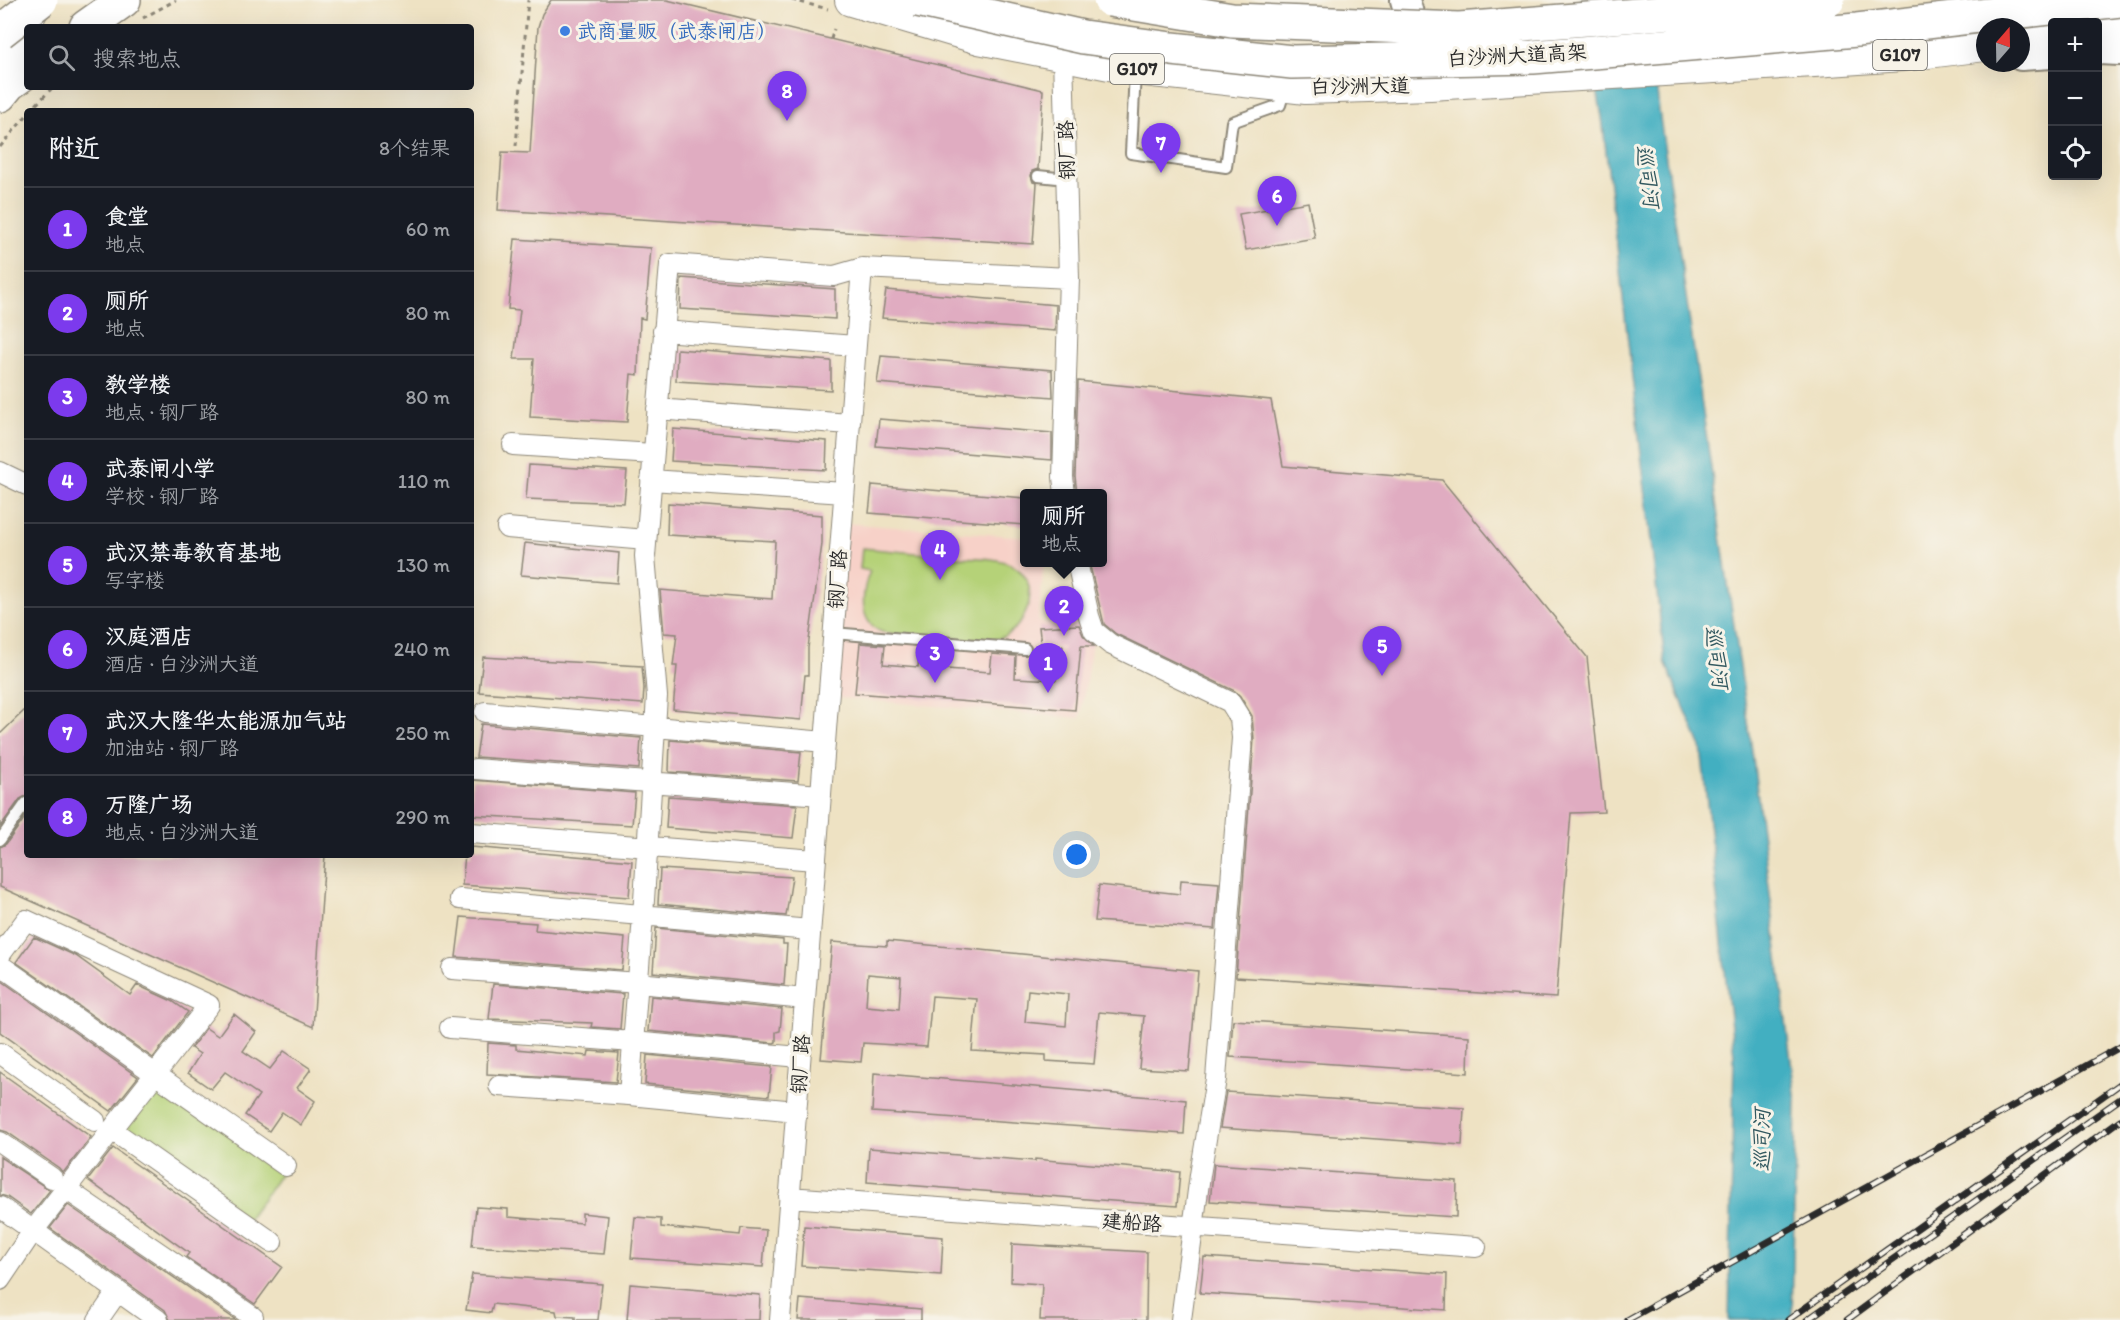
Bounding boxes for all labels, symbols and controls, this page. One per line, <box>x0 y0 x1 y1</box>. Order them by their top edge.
north arrow <box>1976 18 2030 72</box>
map controls <box>2048 18 2102 180</box>
button: + <box>2048 18 2102 72</box>
place label: 武商量贩（武泰闸店） <box>577 19 777 43</box>
search box <box>24 24 474 90</box>
marker: 武商量贩（武泰闸店） <box>558 24 572 38</box>
street label: 白沙洲大道高架 <box>1446 39 1588 71</box>
road number: G107 <box>1873 40 1927 70</box>
icon: search <box>45 41 78 74</box>
text: 搜索地点 <box>93 45 181 72</box>
road number: G107 <box>1110 54 1164 84</box>
pin: 8 <box>768 72 806 121</box>
button: − <box>2048 72 2102 126</box>
street label: 白沙洲大道 <box>1310 73 1410 99</box>
street label: 钢厂路 <box>1053 119 1079 180</box>
pin: 7 <box>1142 124 1180 173</box>
button: locate <box>2048 126 2102 180</box>
text: 附近 <box>48 132 100 164</box>
text: 8个结果 <box>379 136 450 160</box>
water label: 巡司河 <box>1631 143 1665 212</box>
pin: 6 <box>1258 176 1296 226</box>
text: 食堂 <box>105 203 149 230</box>
text: 1 <box>63 217 72 241</box>
text: 60 m <box>406 217 450 241</box>
text: 地点 <box>105 232 145 256</box>
text: 厕所 <box>105 287 149 314</box>
text: 2 <box>62 301 73 325</box>
text: 80 m <box>405 301 450 325</box>
text: 地点 <box>105 316 145 340</box>
text: 教学楼 <box>105 371 171 398</box>
text: 3 <box>62 385 73 409</box>
text: 80 m <box>405 385 450 409</box>
text: 地点 · 钢厂路 <box>105 400 219 424</box>
text: 武泰闸小学 <box>105 455 215 482</box>
text: 4 <box>61 469 74 493</box>
text: 110 m <box>398 469 450 493</box>
text: 学校 · 钢厂路 <box>105 484 219 508</box>
popup <box>1020 489 1107 567</box>
text: 厕所 <box>1041 502 1086 529</box>
pin: 4 <box>920 530 960 580</box>
text: 地点 <box>1041 531 1081 555</box>
text: 武汉禁毒教育基地 <box>105 539 281 566</box>
street label: 钢厂路 <box>823 547 851 610</box>
text: 5 <box>62 553 73 577</box>
text: 130 m <box>396 553 450 577</box>
text: 写字楼 <box>105 568 165 592</box>
pin: 2 <box>1044 586 1084 636</box>
text: 汉庭酒店 <box>105 623 193 650</box>
water label: 巡司河 <box>1700 624 1734 693</box>
pin: 5 <box>1362 626 1402 676</box>
pin: 3 <box>916 634 954 683</box>
text: 6 <box>62 637 73 661</box>
text: 240 m <box>394 637 450 661</box>
pin: 1 <box>1028 644 1068 693</box>
text: 酒店 · 白沙洲大道 <box>105 652 259 676</box>
text: 武汉大隆华太能源加气站 <box>105 707 347 734</box>
text: 7 <box>63 721 72 745</box>
text: 250 m <box>395 721 450 745</box>
text: 加油站 · 钢厂路 <box>105 736 239 760</box>
text: 万隆广场 <box>105 791 193 818</box>
text: 8 <box>62 805 73 829</box>
text: 290 m <box>395 805 450 829</box>
text: 地点 · 白沙洲大道 <box>105 820 259 844</box>
your location <box>1062 840 1091 869</box>
street label: 钢厂路 <box>786 1032 814 1095</box>
water label: 巡司河 <box>1749 1106 1774 1172</box>
street label: 建船路 <box>1101 1208 1164 1236</box>

